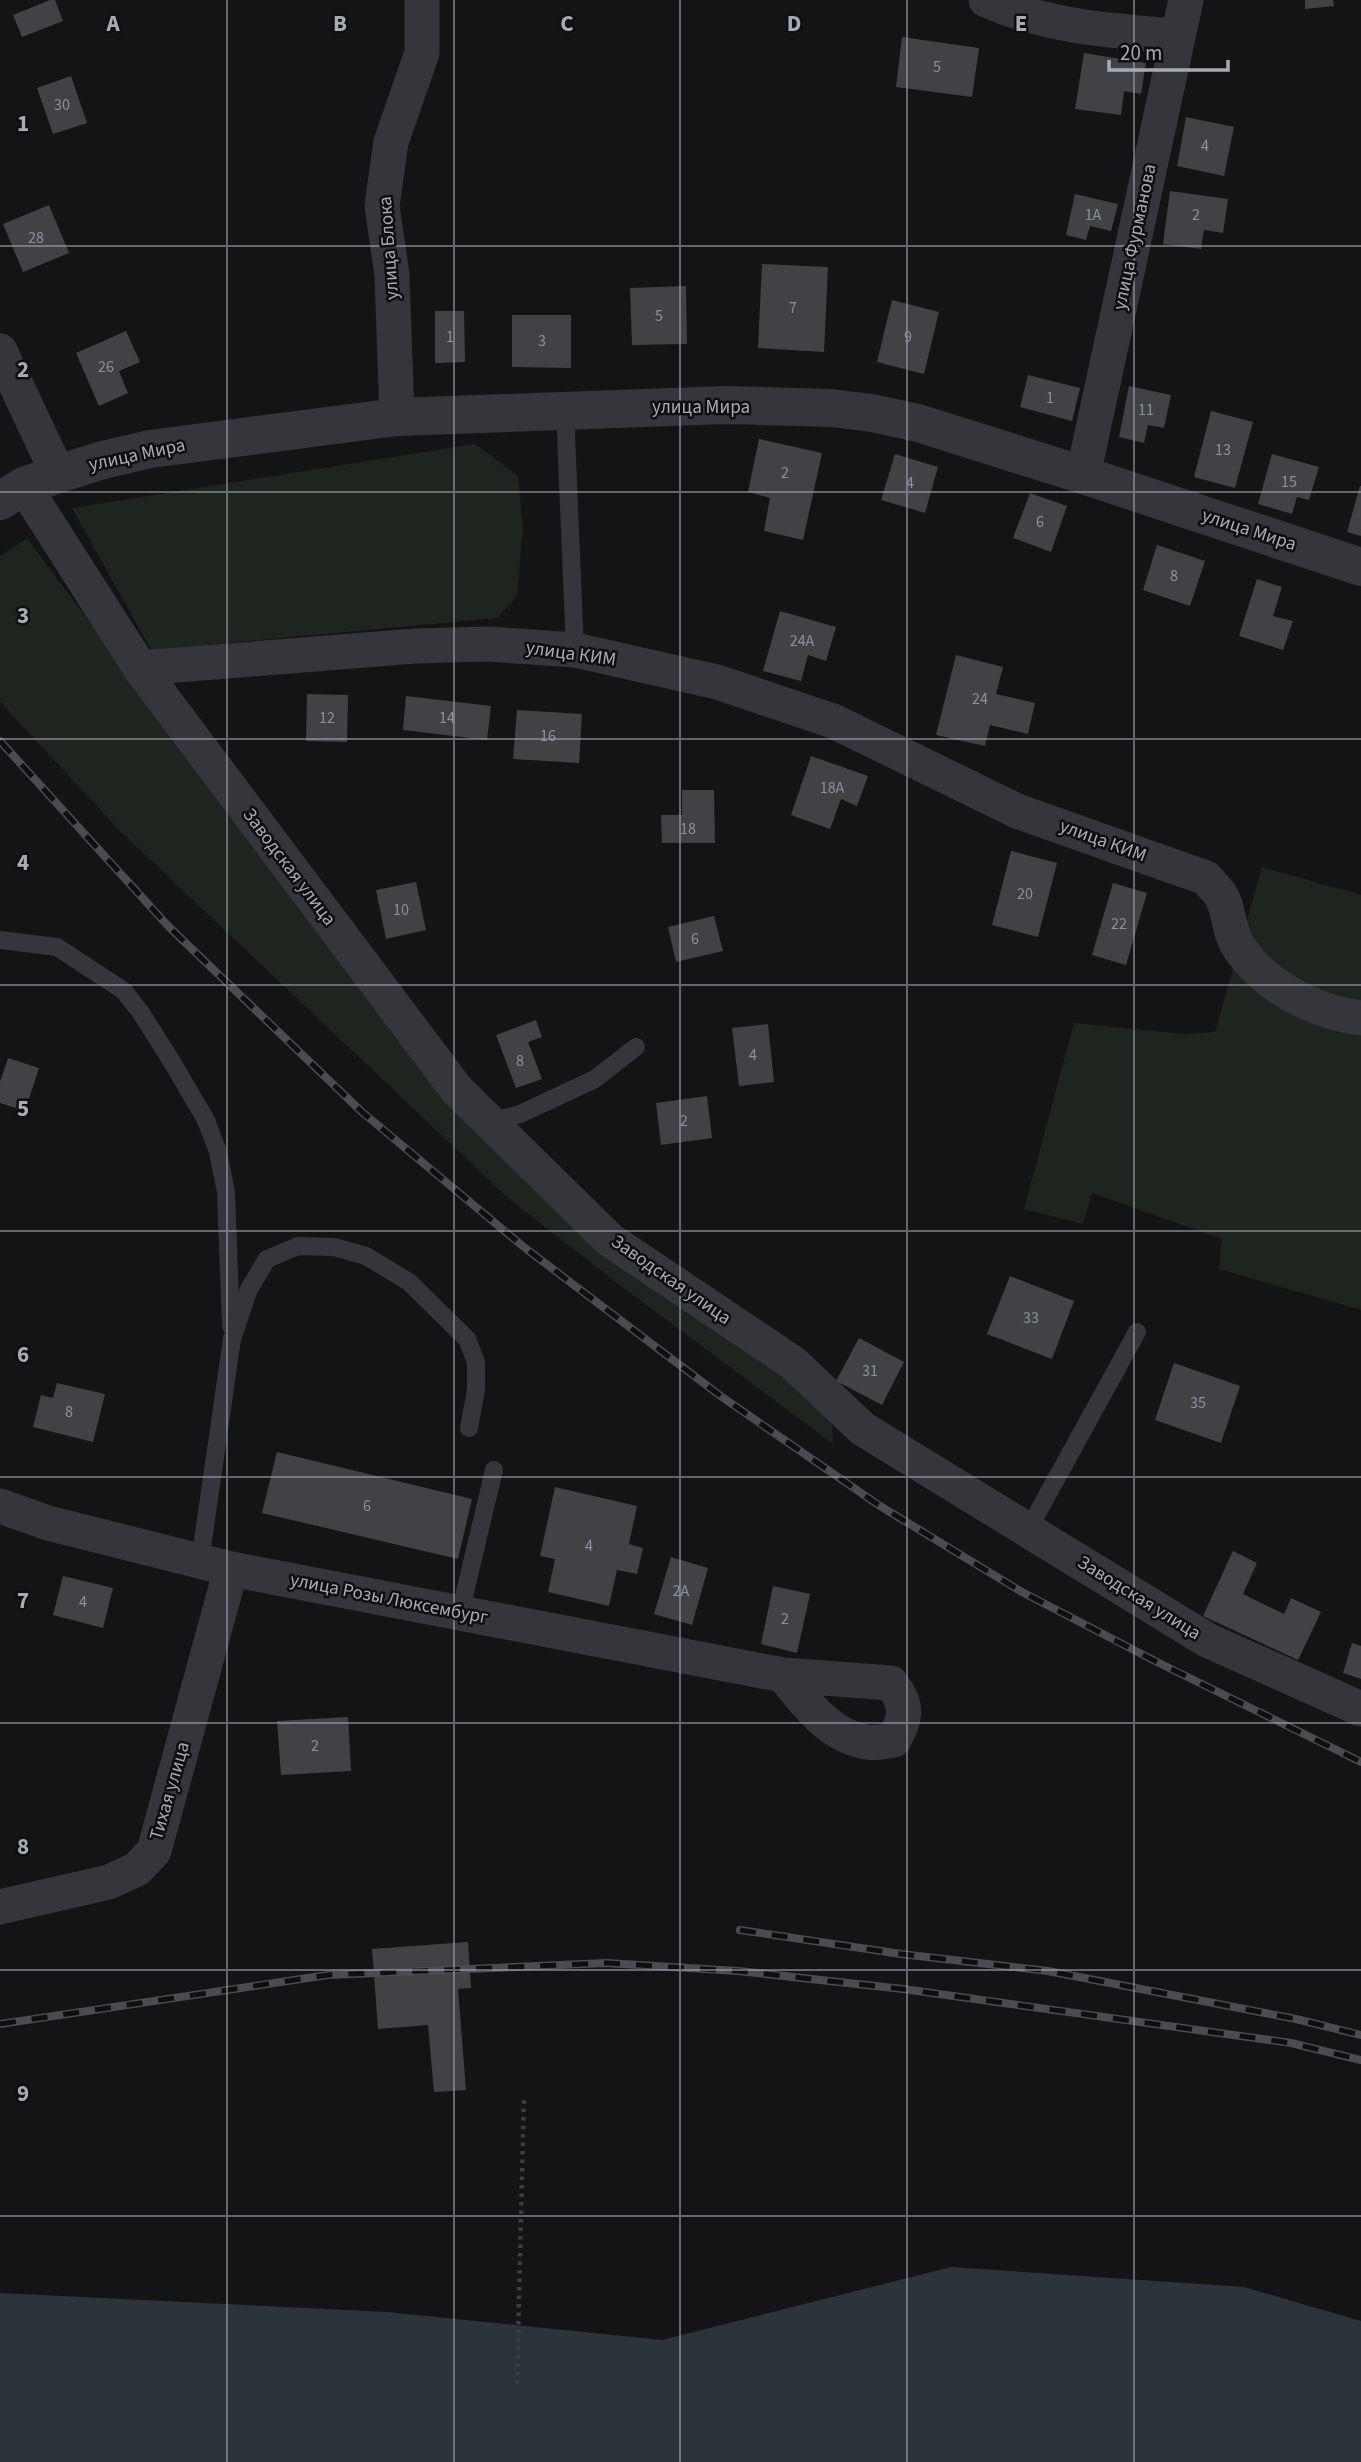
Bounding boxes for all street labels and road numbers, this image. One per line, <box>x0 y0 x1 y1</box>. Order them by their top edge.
street label: улица Фурманова <box>1106 161 1164 313</box>
street label: улица Блока <box>372 195 406 301</box>
street label: улица Мира <box>652 394 750 421</box>
street label: улица Мира <box>86 432 188 478</box>
street label: улица Мира <box>1198 502 1300 558</box>
street label: улица КИМ <box>524 634 618 674</box>
street label: Заводская улица <box>236 803 342 931</box>
street label: улица КИМ <box>1056 813 1150 869</box>
street label: Заводская улица <box>606 1229 736 1331</box>
street label: Заводская улица <box>1072 1549 1206 1647</box>
street label: улица Розы Люксембург <box>288 1567 491 1631</box>
street label: Тихая улица <box>143 1739 197 1843</box>

